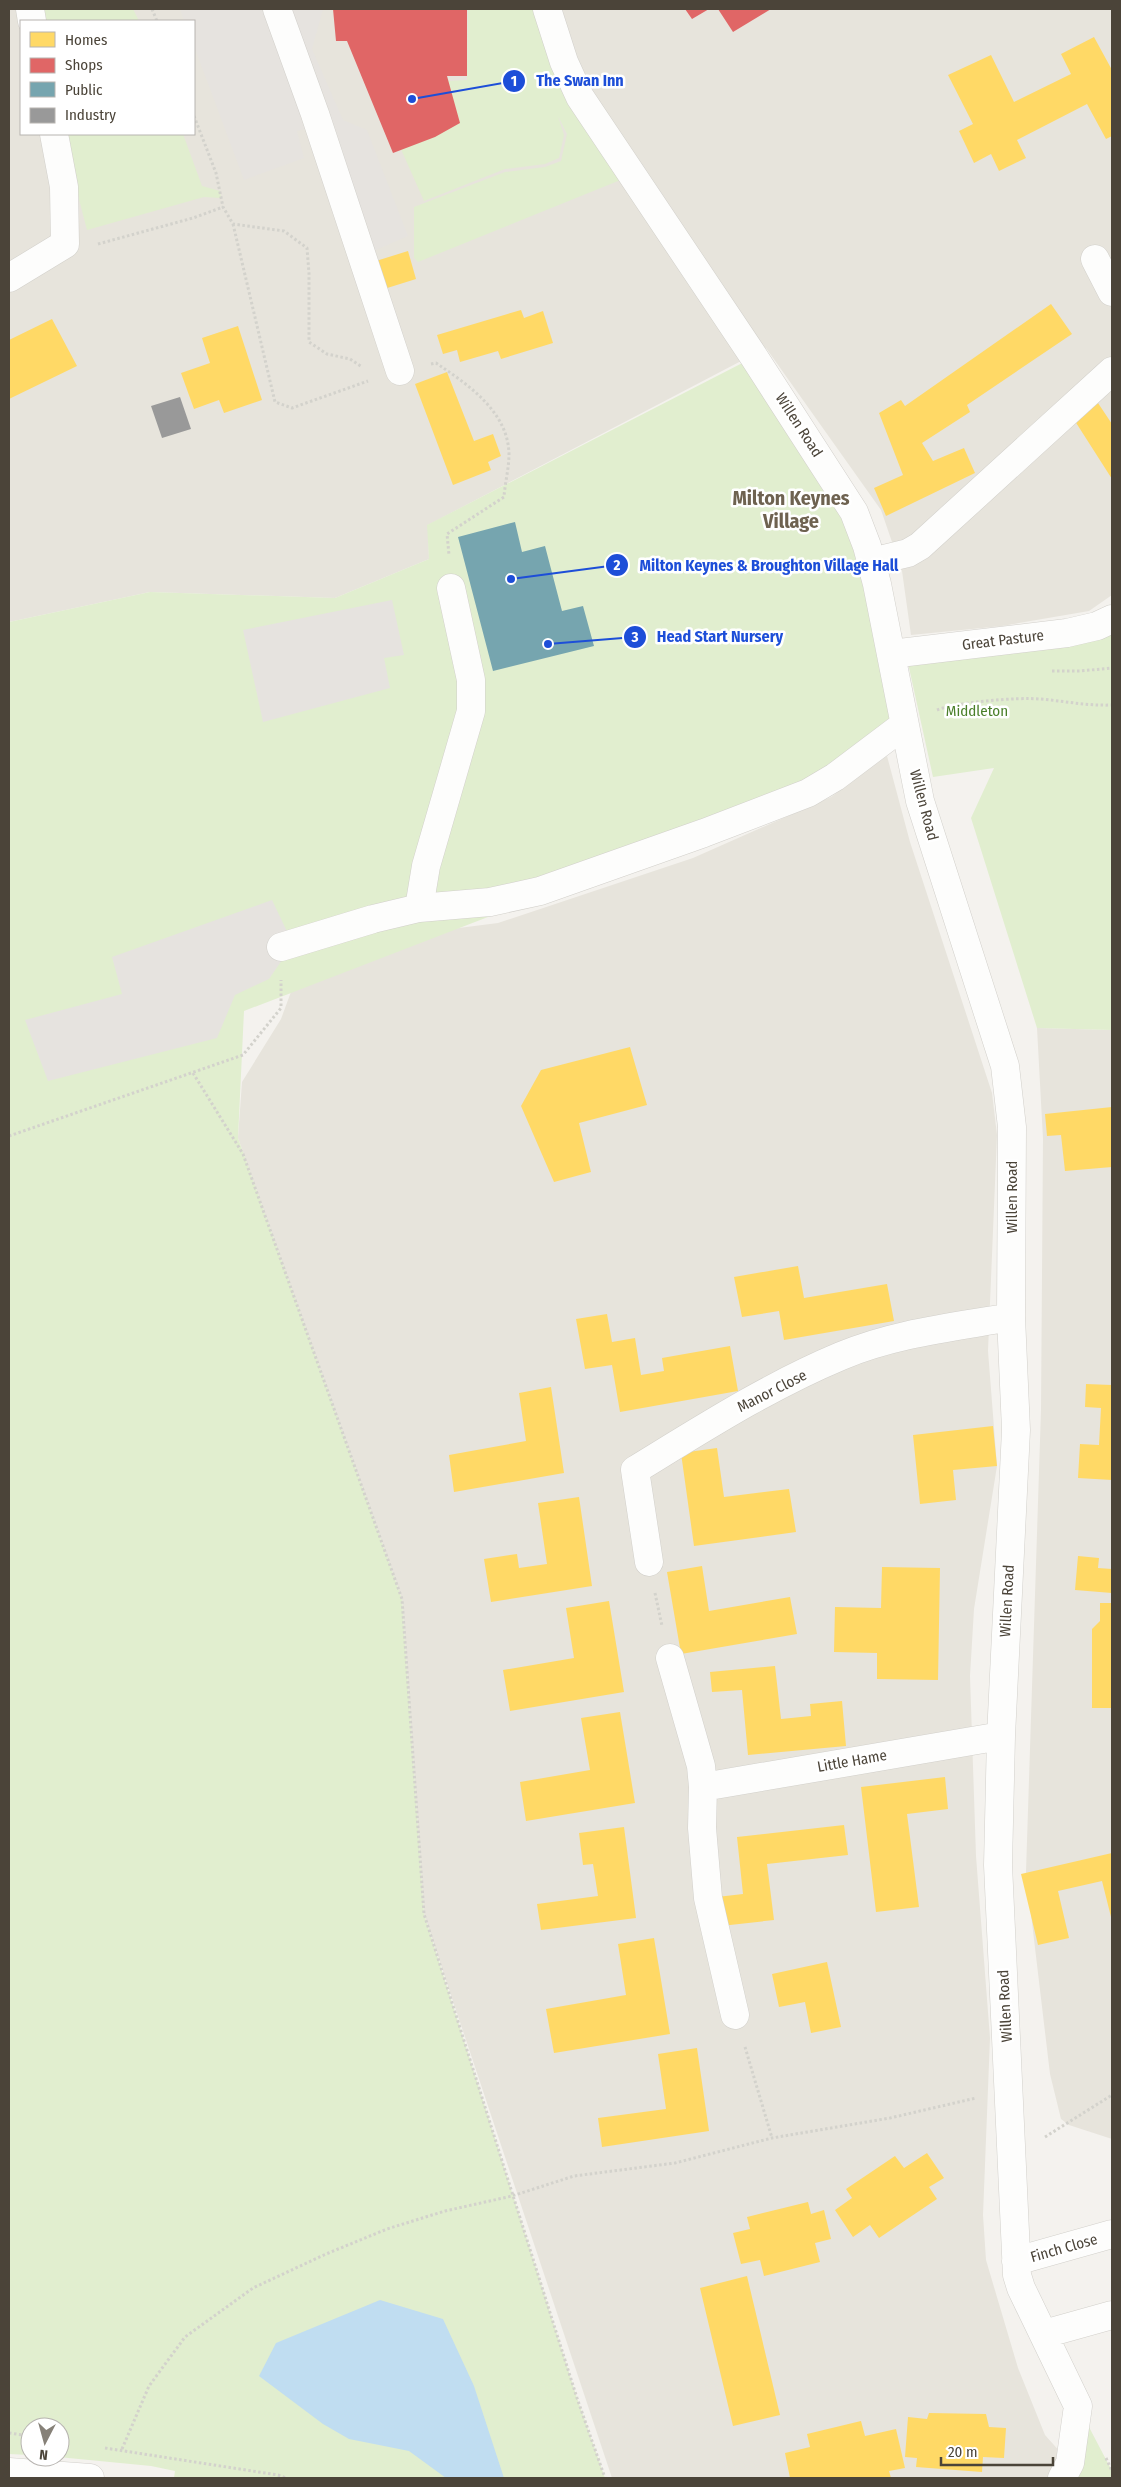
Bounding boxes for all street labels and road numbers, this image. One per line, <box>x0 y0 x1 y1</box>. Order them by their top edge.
street label: Willen Road <box>772 390 826 460</box>
street label: Great Pasture <box>961 626 1045 654</box>
street label: Willen Road <box>906 768 942 842</box>
street label: Willen Road <box>1003 1161 1021 1233</box>
street label: Manor Close <box>734 1366 810 1416</box>
street label: Willen Road <box>996 1564 1018 1638</box>
street label: Little Hame <box>816 1746 888 1776</box>
street label: Willen Road <box>994 1969 1016 2043</box>
street label: Finch Close <box>1029 2230 1099 2266</box>

